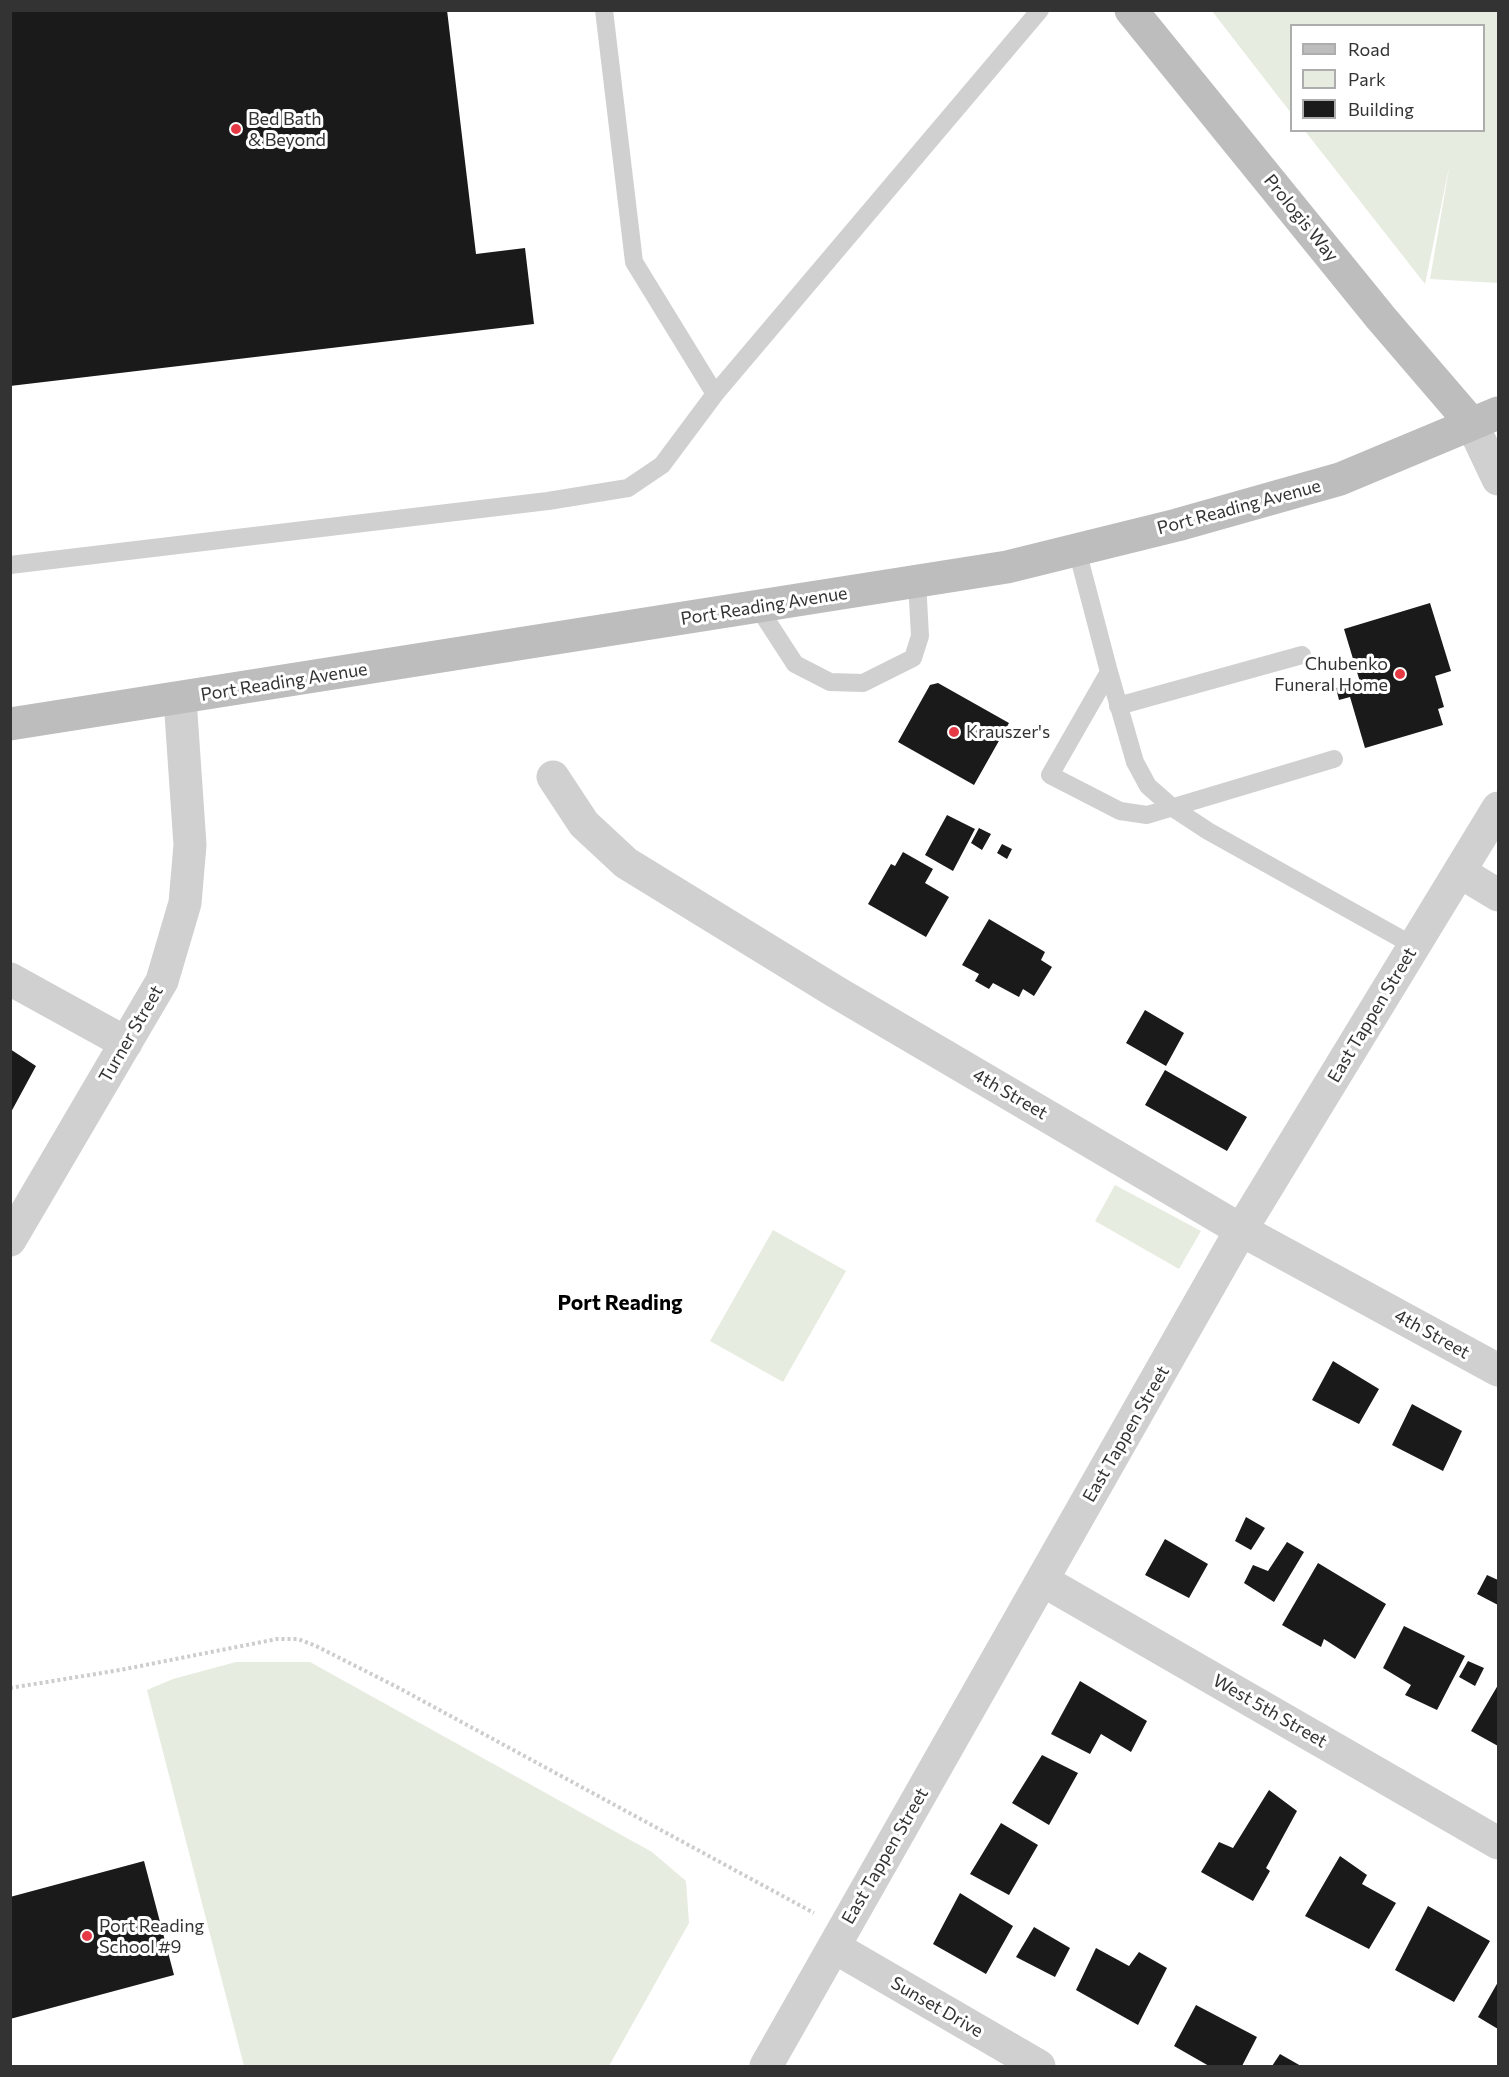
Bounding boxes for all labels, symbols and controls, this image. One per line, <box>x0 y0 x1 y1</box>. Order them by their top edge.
legend <box>1290 24 1485 132</box>
text: Road <box>1348 38 1390 60</box>
text: Park <box>1348 68 1386 90</box>
text: Building <box>1348 98 1414 120</box>
place label: Bed Bath & Beyond <box>248 108 326 150</box>
marker: Bed Bath & Beyond <box>229 122 243 136</box>
street label: Prologis Way <box>1259 170 1343 266</box>
street label: Port Reading Avenue <box>1155 475 1323 539</box>
street label: Port Reading Avenue <box>679 582 849 630</box>
place label: Chubenko Funeral Home <box>1274 653 1388 696</box>
street label: Port Reading Avenue <box>199 658 369 706</box>
marker: Chubenko Funeral Home <box>1393 667 1407 681</box>
place label: Krauszer's <box>966 721 1050 743</box>
marker: Krauszer's <box>947 725 961 739</box>
street label: East Tappen Street <box>1323 943 1421 1087</box>
street label: Turner Street <box>94 982 168 1086</box>
street label: 4th Street <box>969 1064 1051 1124</box>
district label: Port Reading <box>557 1290 683 1316</box>
street label: 4th Street <box>1391 1304 1473 1364</box>
street label: East Tappen Street <box>1078 1362 1174 1506</box>
street label: West 5th Street <box>1209 1670 1331 1752</box>
street label: East Tappen Street <box>837 1784 933 1928</box>
place label: Port Reading School #9 <box>99 1915 204 1958</box>
marker: Port Reading School #9 <box>80 1929 94 1943</box>
street label: Sunset Drive <box>887 1972 987 2042</box>

